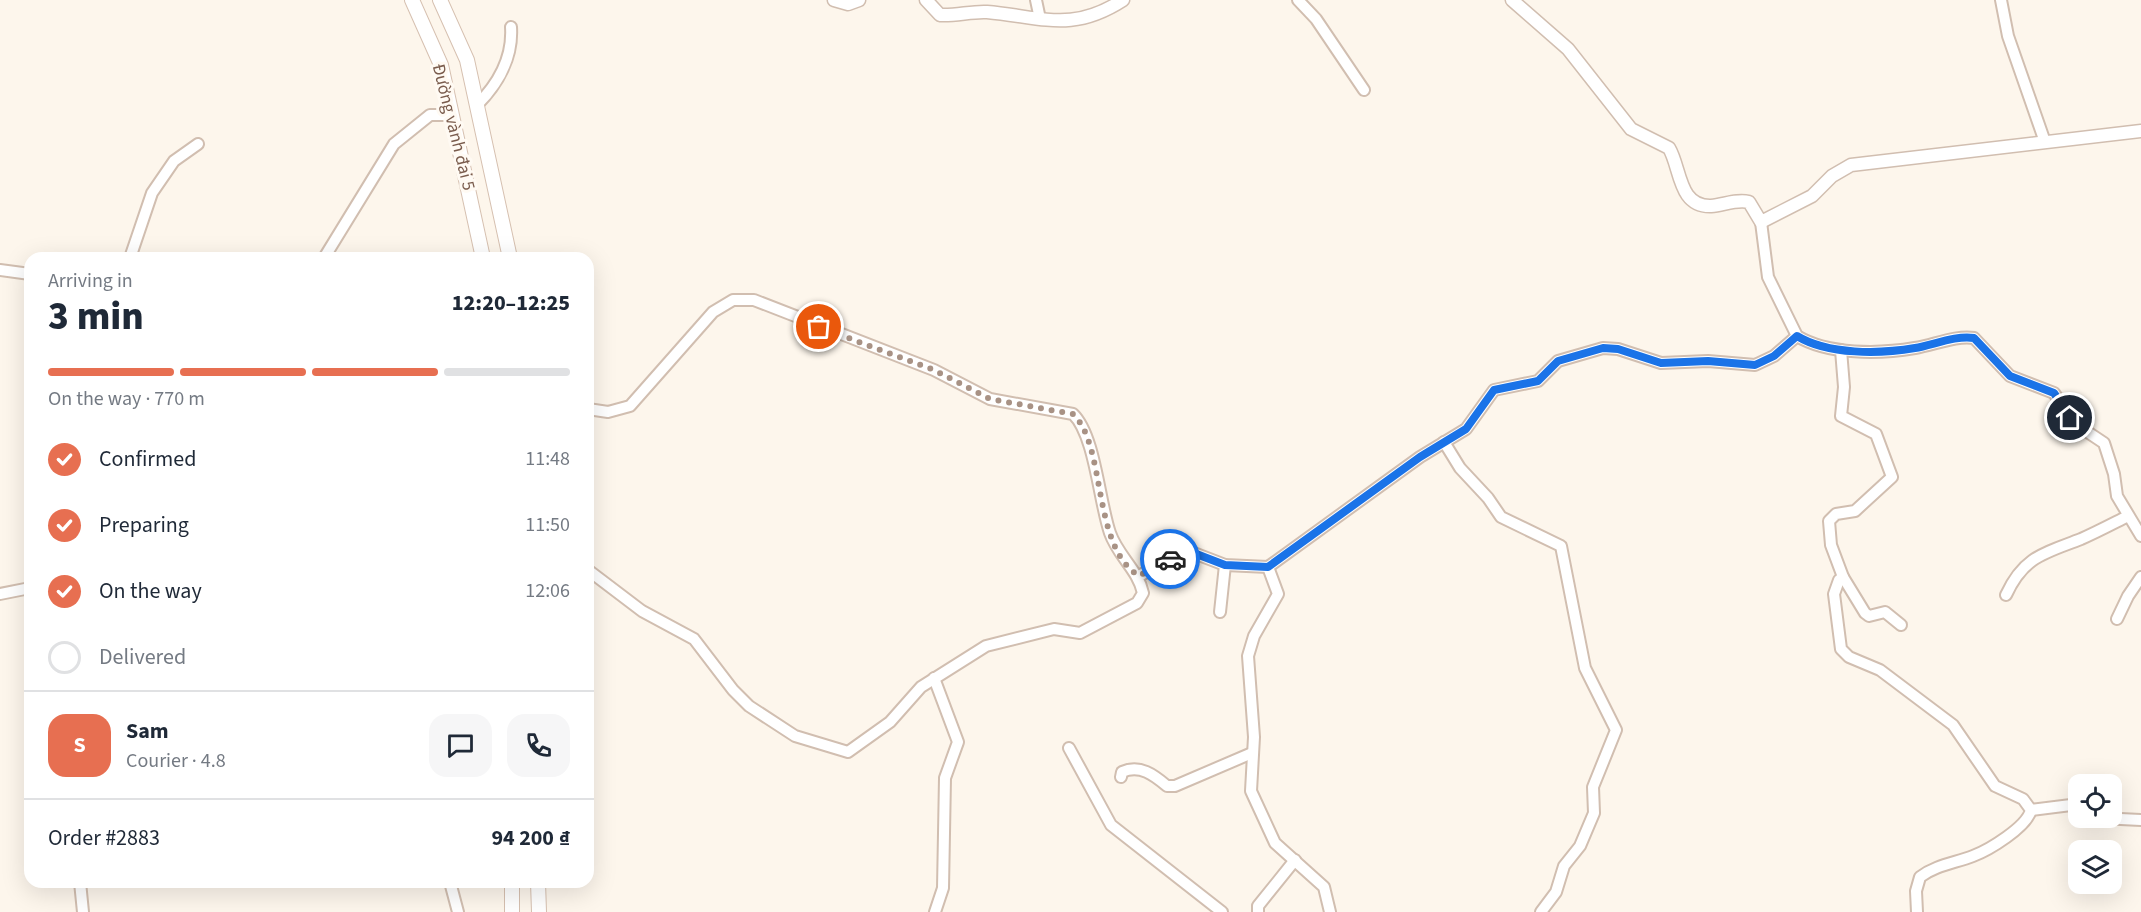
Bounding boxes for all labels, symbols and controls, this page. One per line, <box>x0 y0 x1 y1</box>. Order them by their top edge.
street label: Đường vành đai 5 <box>426 61 481 193</box>
text: Arriving in <box>48 267 133 295</box>
text: 12:20–12:25 <box>452 287 570 319</box>
text: 3 min <box>48 289 144 345</box>
pin <box>793 301 844 352</box>
icon: bag <box>802 310 835 343</box>
text: On the way · 770 m <box>48 385 205 413</box>
pin <box>2044 392 2095 443</box>
icon: home <box>2053 401 2086 434</box>
icon: check <box>48 443 81 476</box>
text: Confirmed <box>99 443 196 475</box>
text: 11:48 <box>525 445 570 473</box>
icon: check <box>48 509 81 542</box>
text: Preparing <box>99 509 189 541</box>
text: 11:50 <box>525 511 570 539</box>
courier <box>1140 529 1200 589</box>
icon: car <box>1154 543 1187 576</box>
icon: check <box>48 575 81 608</box>
text: On the way <box>99 575 202 607</box>
text: 12:06 <box>525 577 570 605</box>
text: Delivered <box>99 641 186 673</box>
button: chat <box>429 714 492 777</box>
button: phone <box>507 714 570 777</box>
text: Sam <box>126 715 169 747</box>
text: S <box>73 729 86 761</box>
text: Courier · 4.8 <box>126 747 226 775</box>
map controls <box>2068 774 2122 894</box>
button: locate <box>2068 774 2122 828</box>
text: Order #2883 <box>48 822 160 854</box>
text: 94 200 ₫ <box>492 822 570 854</box>
button: layers <box>2068 840 2122 894</box>

